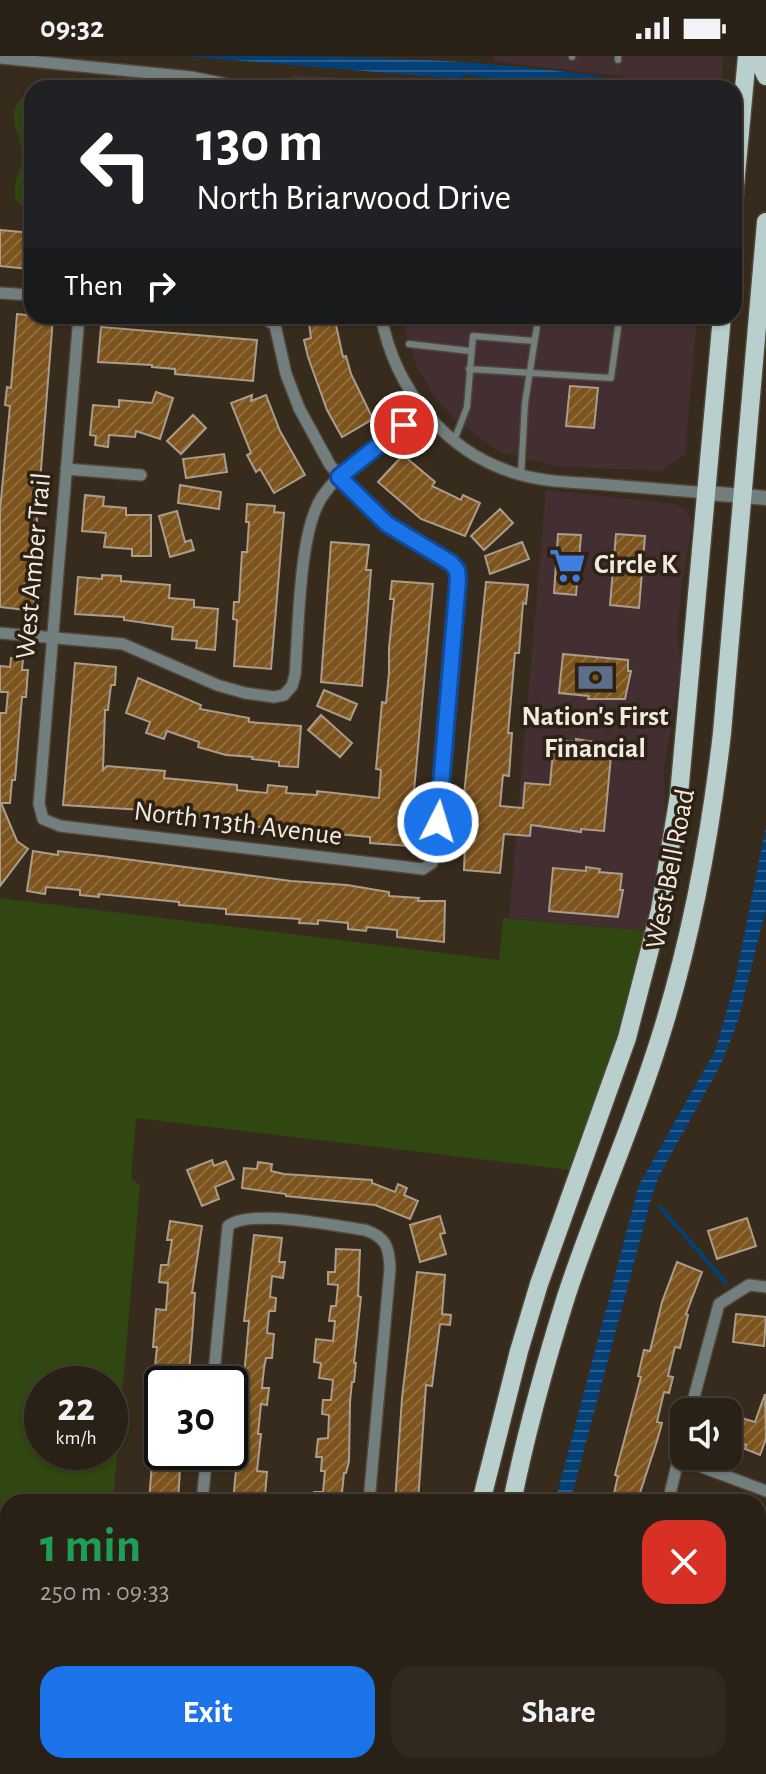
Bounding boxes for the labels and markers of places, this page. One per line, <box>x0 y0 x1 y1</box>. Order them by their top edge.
pin <box>370 391 438 459</box>
supermarket icon: Circle K <box>549 546 587 584</box>
place label: Circle K <box>594 551 678 579</box>
bank icon: Nation's First Financial <box>576 658 614 696</box>
place label: Nation's First Financial <box>522 703 669 763</box>

